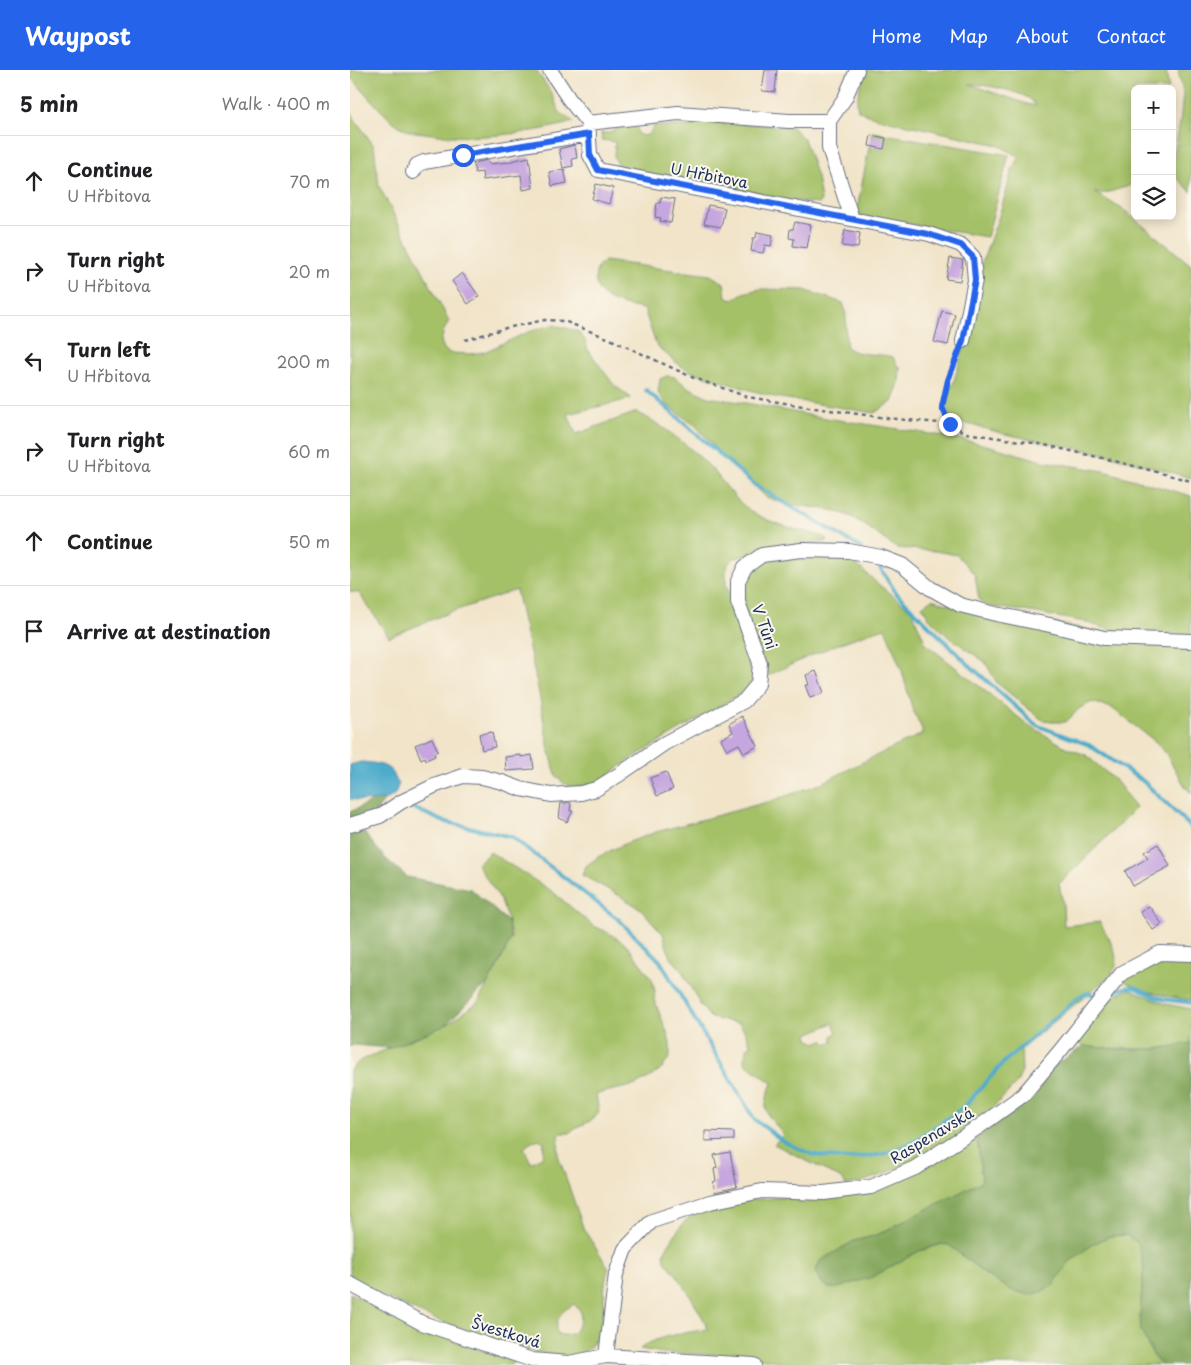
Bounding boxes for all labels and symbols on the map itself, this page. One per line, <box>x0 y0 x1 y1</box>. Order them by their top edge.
route start <box>452 144 475 167</box>
street label: U Hřbitova <box>668 156 751 193</box>
route end <box>939 413 962 436</box>
street label: V Tůni <box>747 601 784 652</box>
street label: Raspenavská <box>885 1100 978 1169</box>
street label: Švestková <box>469 1310 545 1353</box>

